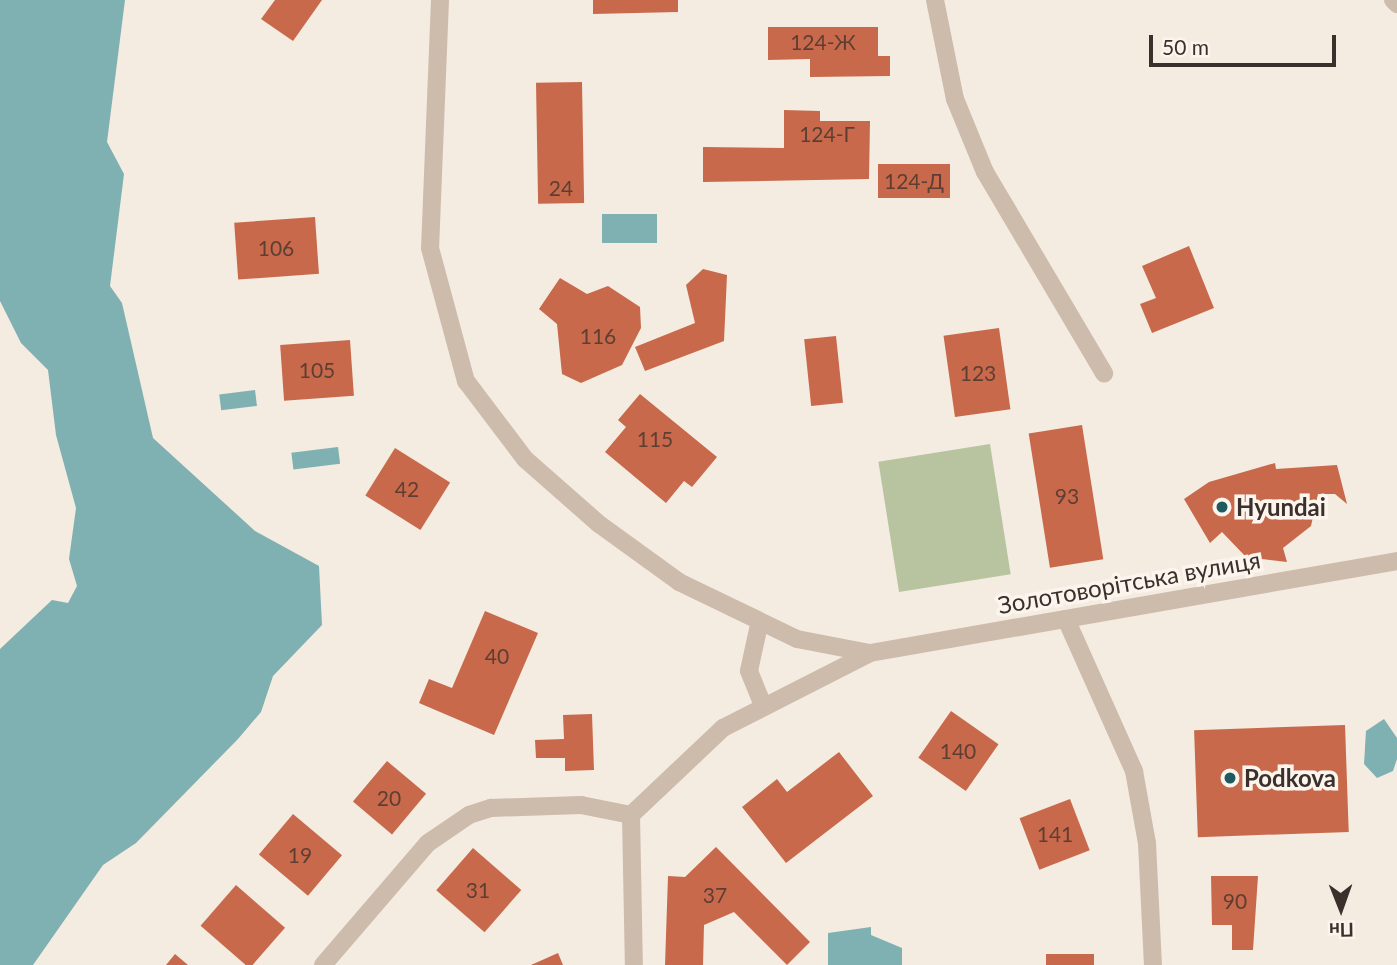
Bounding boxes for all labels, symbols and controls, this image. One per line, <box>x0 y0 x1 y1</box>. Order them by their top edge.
scale bar <box>1152 21 1339 65</box>
house number: 124-Ж <box>790 29 856 55</box>
text: 50 m <box>1162 34 1209 59</box>
house number: 124-Г <box>799 121 855 147</box>
house number: 124-Д <box>884 168 944 194</box>
house number: 24 <box>549 175 573 201</box>
house number: 106 <box>258 235 294 261</box>
house number: 116 <box>580 323 616 349</box>
house number: 105 <box>299 357 335 383</box>
house number: 123 <box>960 360 996 386</box>
house number: 115 <box>637 426 673 452</box>
house number: 42 <box>395 476 419 502</box>
house number: 93 <box>1055 483 1079 509</box>
place label: Hyundai <box>1236 493 1326 521</box>
marker: Hyundai <box>1214 499 1230 515</box>
street label: Золотоворітська вулиця <box>995 545 1263 619</box>
house number: 40 <box>485 643 509 669</box>
house number: 140 <box>940 738 976 764</box>
place label: Podkova <box>1244 764 1336 792</box>
marker: Podkova <box>1222 770 1238 786</box>
house number: 20 <box>377 785 401 811</box>
house number: 141 <box>1037 821 1073 847</box>
house number: 19 <box>288 842 312 868</box>
north arrow <box>1306 874 1376 944</box>
house number: 31 <box>466 877 490 903</box>
house number: 37 <box>703 882 727 908</box>
house number: 90 <box>1223 888 1247 914</box>
text: Пн <box>1329 919 1354 942</box>

